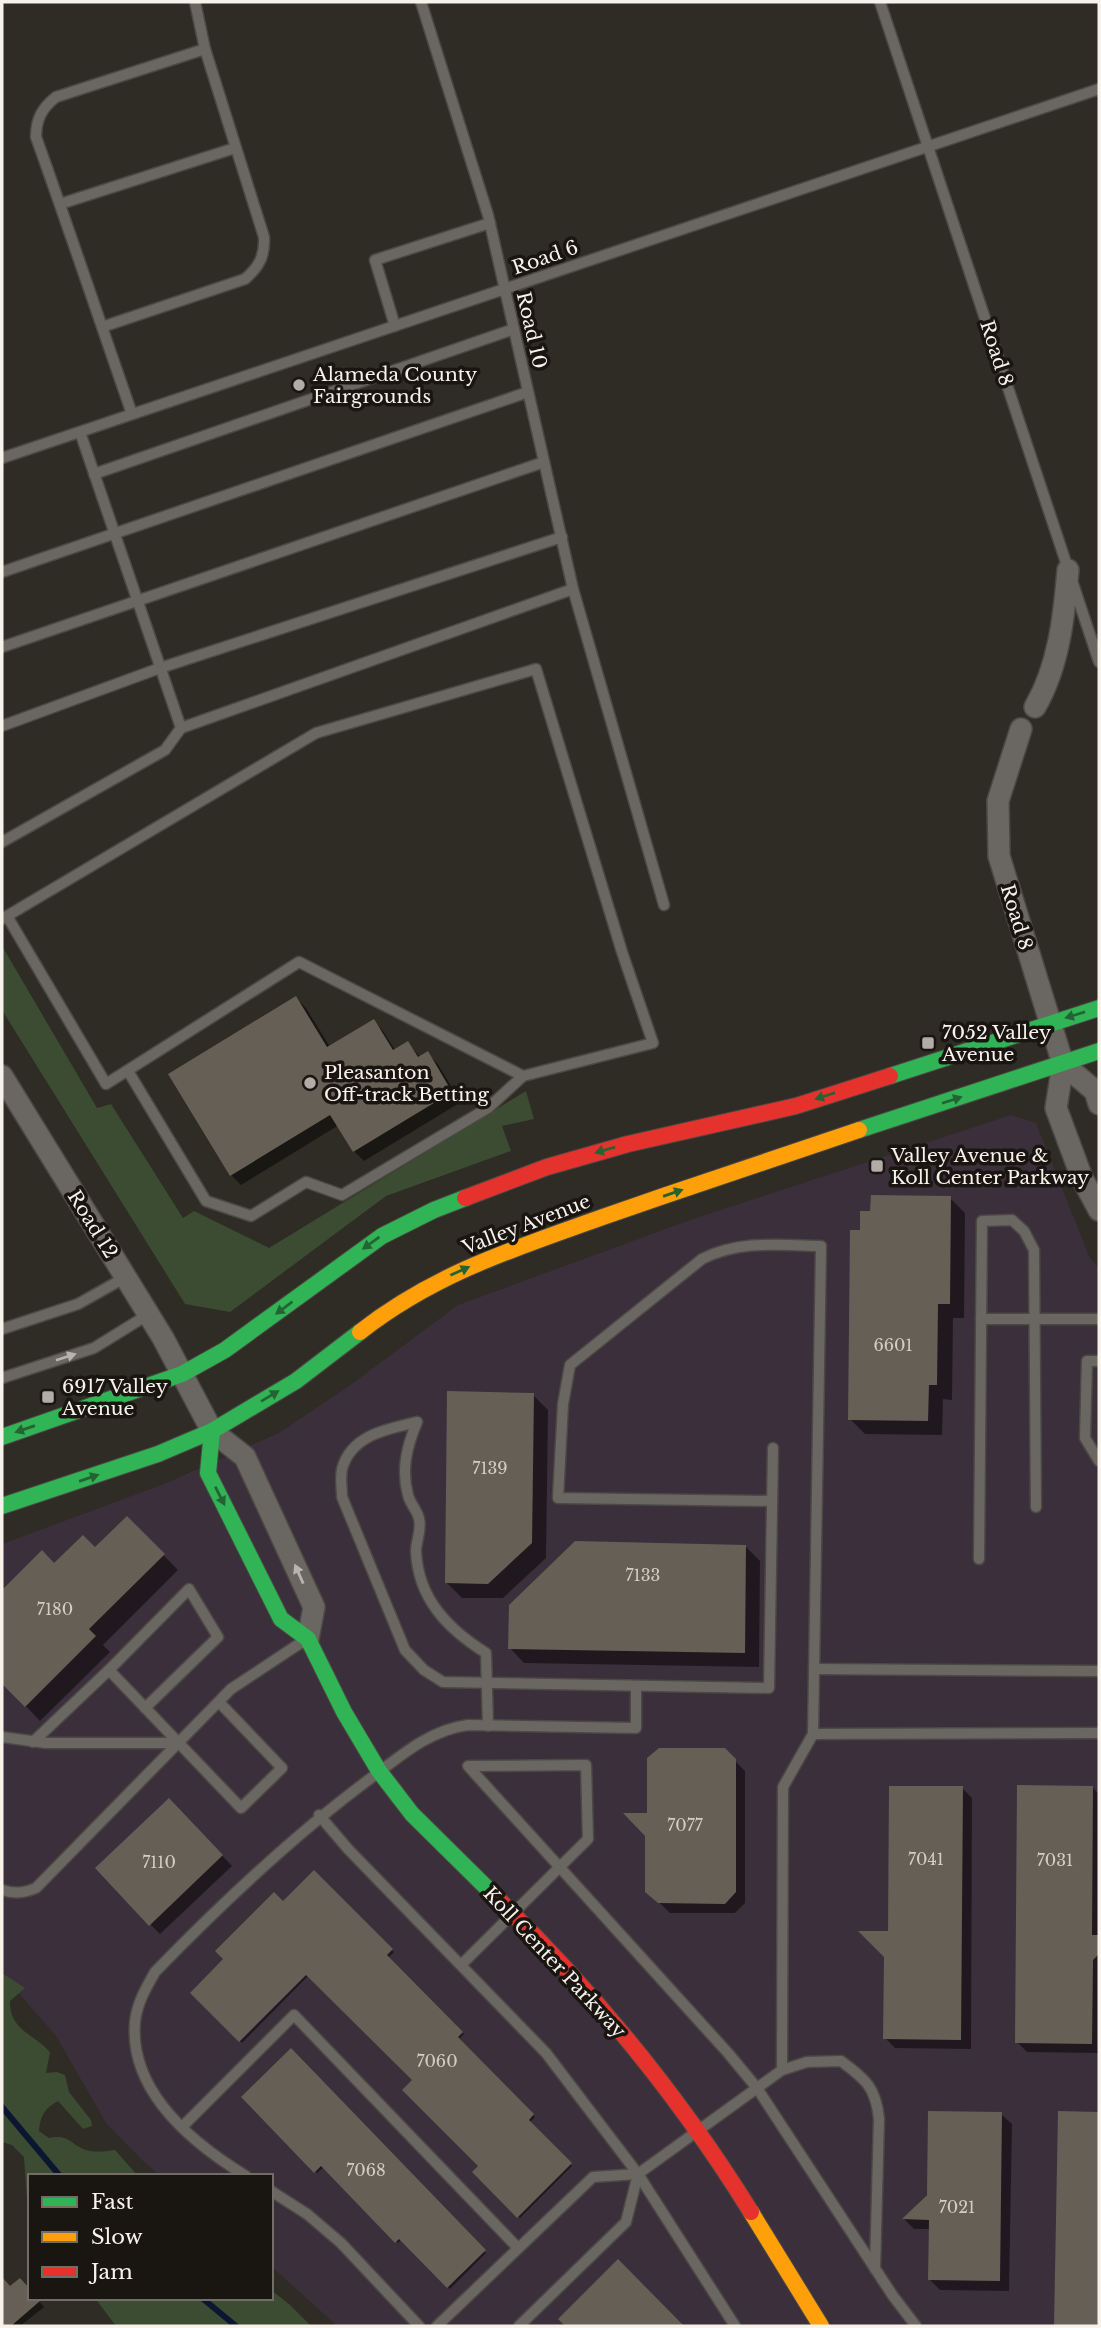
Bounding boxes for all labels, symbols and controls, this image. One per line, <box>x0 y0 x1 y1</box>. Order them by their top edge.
street label: Road 6 <box>509 235 581 279</box>
street label: Road 10 <box>512 289 551 371</box>
street label: Road 8 <box>975 317 1018 389</box>
place label: Alameda County Fairgrounds <box>312 363 477 408</box>
marker: Alameda County Fairgrounds <box>291 377 307 393</box>
street label: Road 8 <box>996 881 1037 953</box>
one-way arrow <box>1064 1011 1085 1021</box>
place label: 7052 Valley Avenue <box>941 1021 1051 1066</box>
marker: 7052 Valley Avenue <box>920 1035 936 1051</box>
place label: Pleasanton Off-track Betting <box>324 1061 489 1106</box>
marker: Pleasanton Off-track Betting <box>302 1075 318 1091</box>
one-way arrow <box>815 1091 836 1102</box>
one-way arrow <box>942 1095 963 1105</box>
place label: Valley Avenue & Koll Center Parkway <box>890 1144 1089 1189</box>
one-way arrow <box>594 1146 615 1156</box>
marker: Valley Avenue & Koll Center Parkway <box>869 1158 885 1174</box>
street label: Road 12 <box>63 1186 123 1263</box>
one-way arrow <box>663 1187 684 1198</box>
street label: Valley Avenue <box>458 1189 593 1260</box>
one-way arrow <box>363 1236 381 1251</box>
one-way arrow <box>450 1265 470 1277</box>
one-way arrow <box>275 1300 293 1314</box>
house number: 6601 <box>873 1335 913 1355</box>
one-way arrow <box>56 1351 77 1362</box>
place label: 6917 Valley Avenue <box>61 1375 168 1420</box>
marker: 6917 Valley Avenue <box>40 1389 56 1405</box>
one-way arrow <box>261 1390 280 1402</box>
one-way arrow <box>15 1424 36 1435</box>
house number: 7139 <box>472 1458 508 1478</box>
one-way arrow <box>78 1472 99 1483</box>
one-way arrow <box>214 1486 225 1506</box>
one-way arrow <box>293 1564 304 1585</box>
house number: 7133 <box>626 1565 660 1585</box>
house number: 7180 <box>37 1599 73 1619</box>
house number: 7077 <box>667 1815 704 1835</box>
house number: 7041 <box>908 1849 944 1869</box>
house number: 7031 <box>1037 1850 1073 1870</box>
house number: 7110 <box>142 1852 176 1872</box>
street label: Koll Center Parkway <box>479 1882 631 2043</box>
house number: 7060 <box>416 2051 458 2071</box>
house number: 7068 <box>346 2160 386 2180</box>
legend <box>28 2174 273 2300</box>
text: Fast <box>91 2189 133 2215</box>
house number: 7021 <box>939 2197 975 2217</box>
text: Slow <box>91 2224 143 2250</box>
text: Jam <box>88 2259 133 2285</box>

